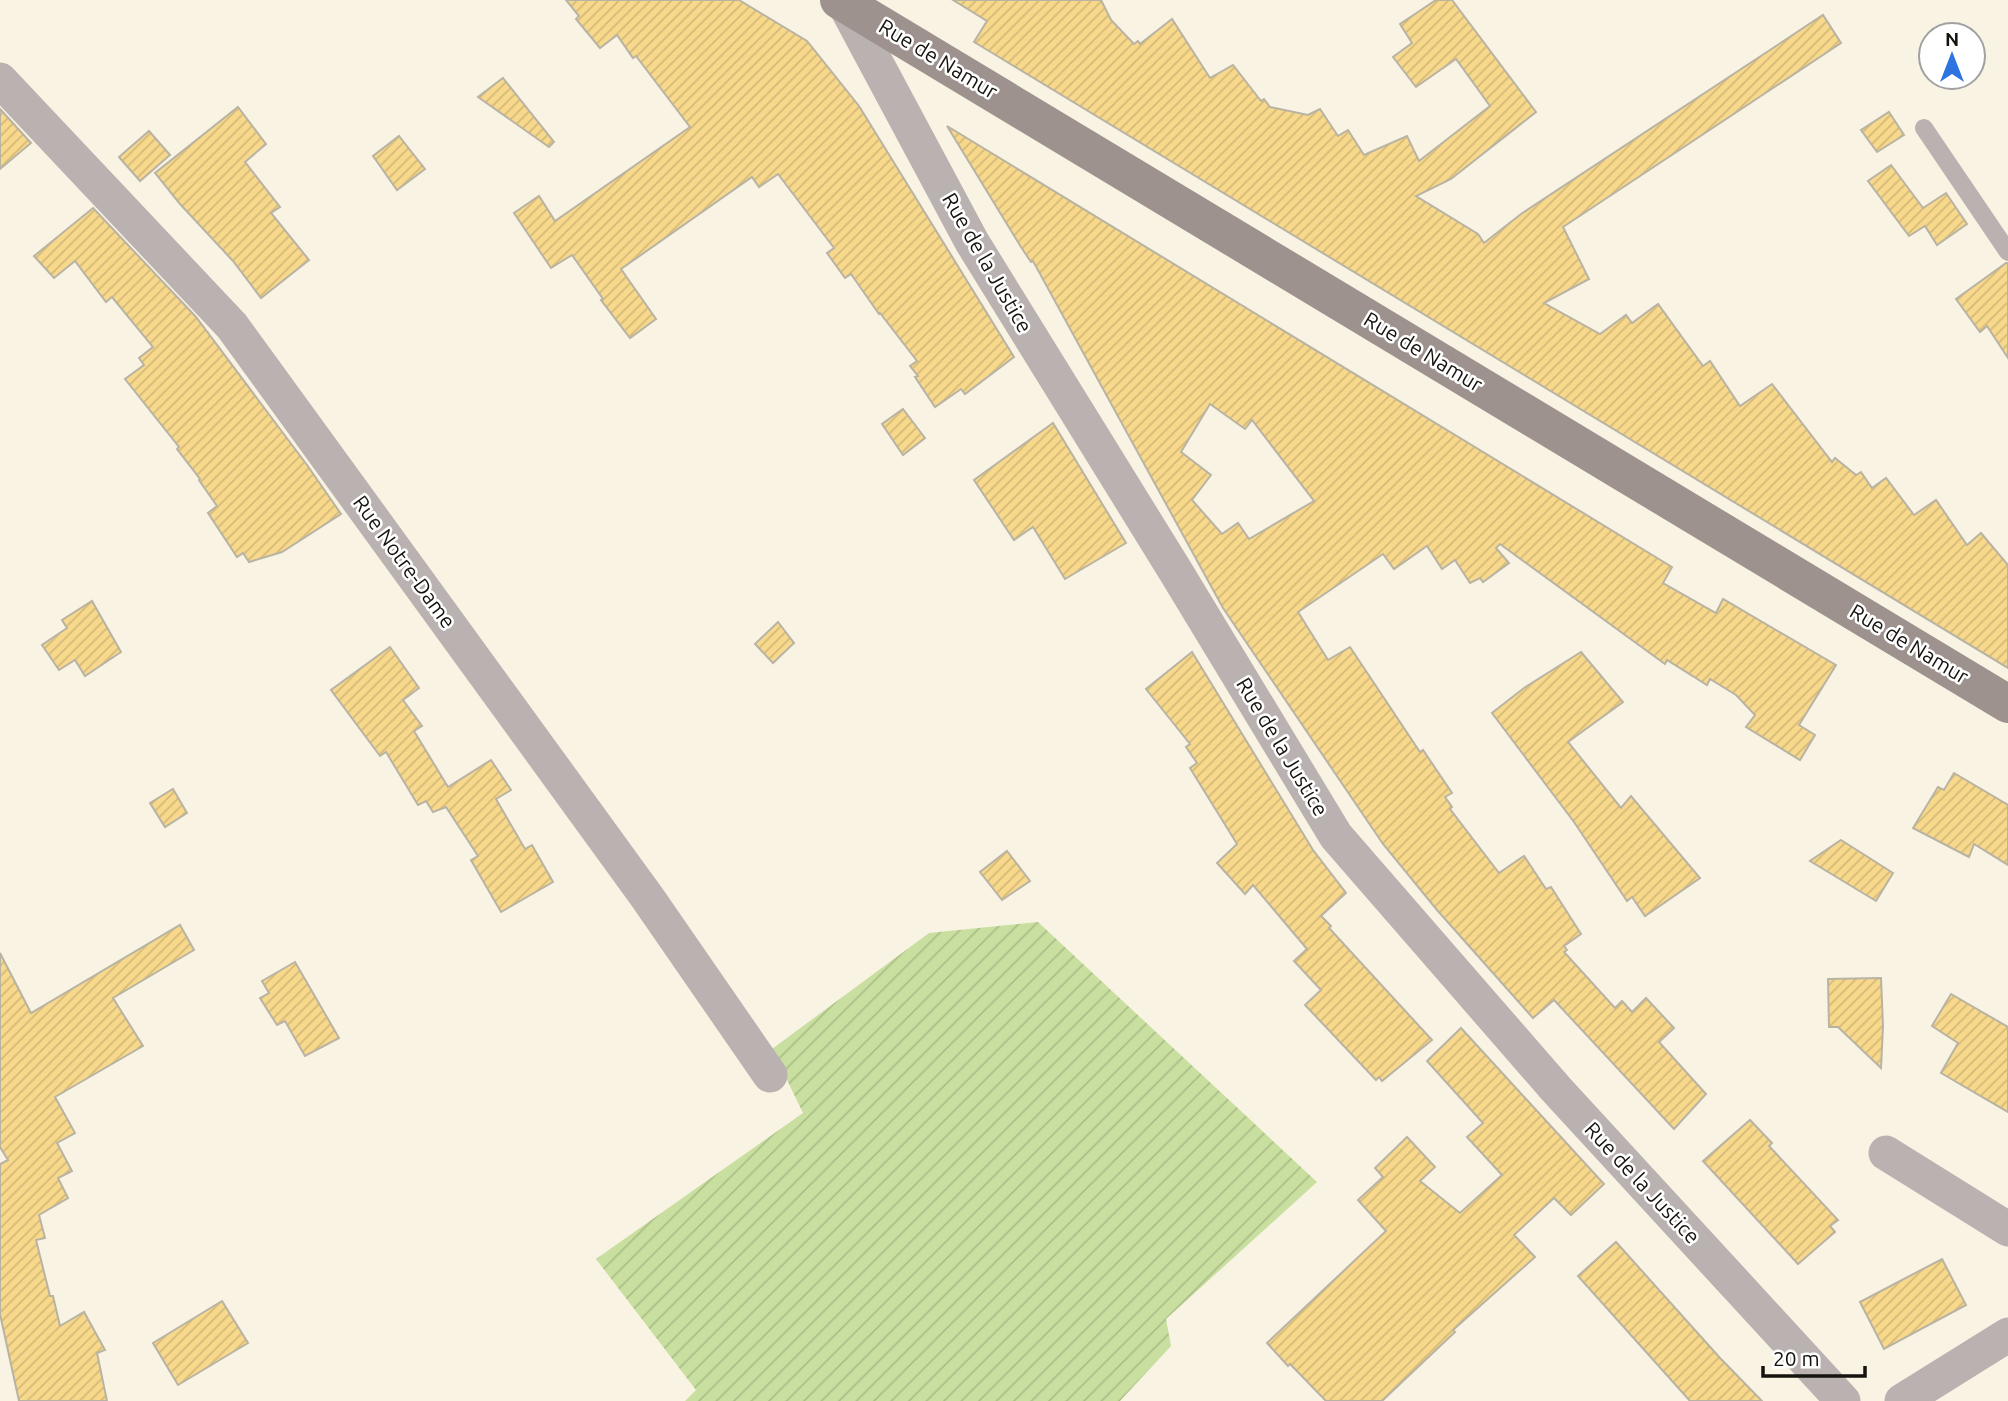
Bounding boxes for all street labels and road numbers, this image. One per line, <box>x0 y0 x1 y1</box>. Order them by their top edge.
street label: Rue de Namur <box>875 13 1002 103</box>
street label: Rue de la Justice <box>938 188 1038 337</box>
street label: Rue de Namur <box>1360 306 1487 396</box>
street label: Rue Notre-Dame <box>349 490 461 632</box>
street label: Rue de Namur <box>1846 598 1973 688</box>
street label: Rue de la Justice <box>1232 673 1334 820</box>
street label: Rue de la Justice <box>1580 1117 1705 1248</box>

